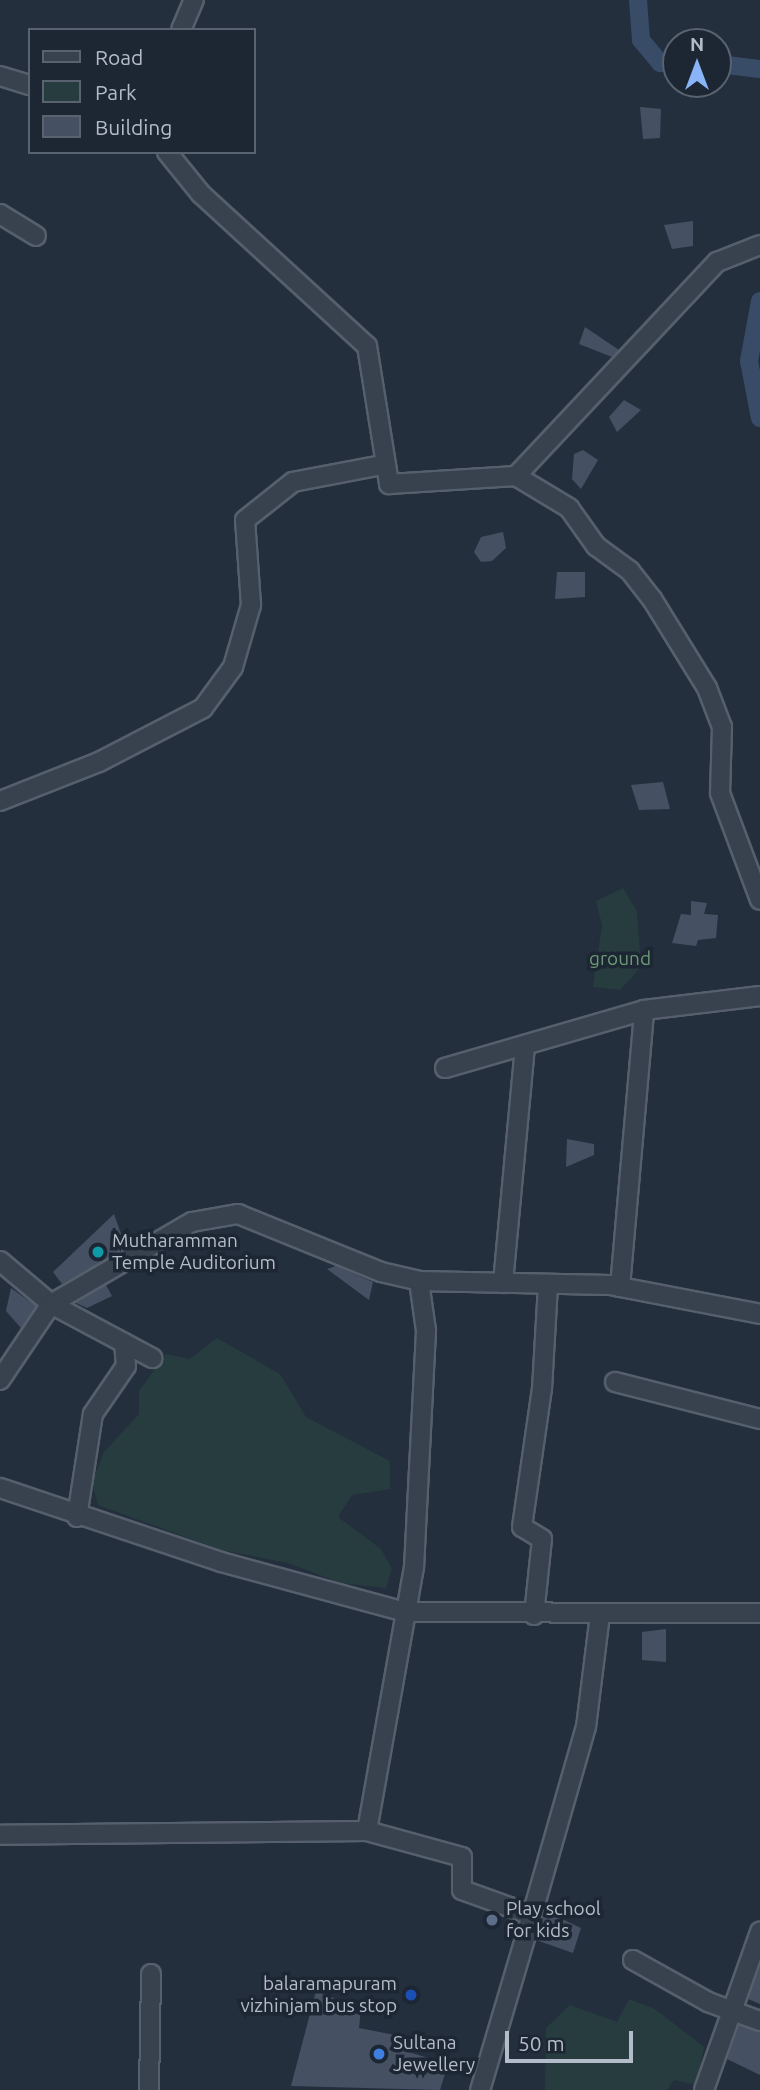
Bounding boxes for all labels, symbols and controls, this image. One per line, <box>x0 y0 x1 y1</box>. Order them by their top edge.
legend <box>28 28 256 154</box>
north arrow <box>662 28 732 98</box>
text: N <box>690 33 704 55</box>
text: Road <box>95 45 143 69</box>
text: Park <box>95 80 137 104</box>
text: Building <box>95 115 172 139</box>
park label: ground <box>589 948 651 970</box>
place label: Mutharamman Temple Auditorium <box>112 1230 276 1274</box>
marker: Mutharamman Temple Auditorium <box>90 1244 106 1260</box>
place label: Play school for kids <box>506 1898 601 1942</box>
marker: Play school for kids <box>484 1912 500 1928</box>
place label: balaramapuram vizhinjam bus stop <box>240 1973 397 2017</box>
marker: balaramapuram vizhinjam bus stop <box>403 1987 419 2003</box>
scale bar <box>508 2016 636 2060</box>
text: 50 m <box>518 2031 565 2055</box>
place label: Sultana Jewellery <box>393 2032 475 2076</box>
marker: Sultana Jewellery <box>371 2046 387 2062</box>

